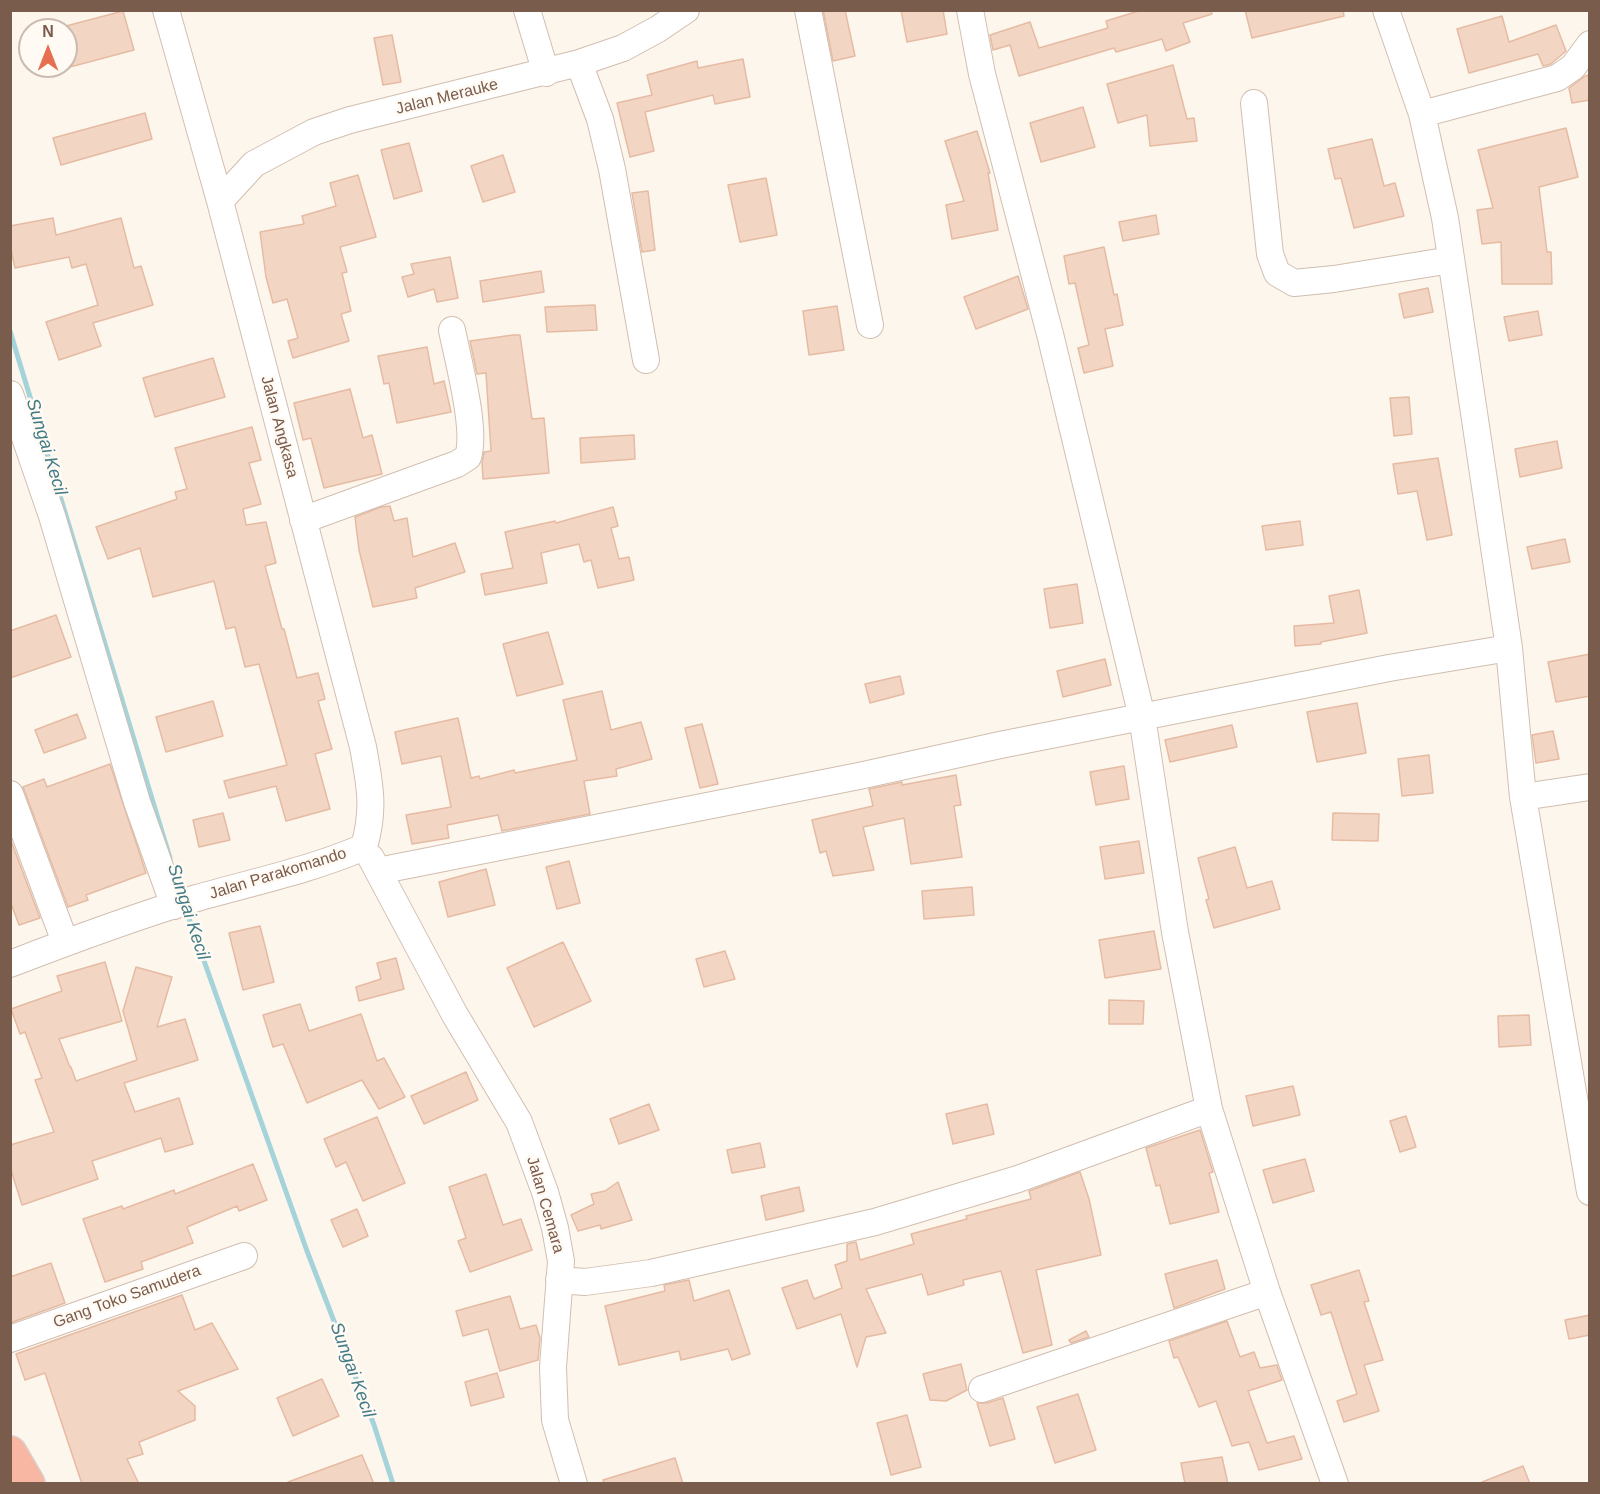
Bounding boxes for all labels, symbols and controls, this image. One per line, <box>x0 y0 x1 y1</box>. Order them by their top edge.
north arrow <box>18 18 78 78</box>
text: N <box>42 23 54 40</box>
street label: Jalan Merauke <box>394 75 500 119</box>
street label: Jalan Angkasa <box>256 374 302 480</box>
water label: Sungai Kecil <box>21 396 71 498</box>
street label: Jalan Parakomando <box>207 844 349 904</box>
water label: Sungai Kecil <box>162 861 214 963</box>
street label: Jalan Cemara <box>522 1154 568 1256</box>
street label: Gang Toko Samudera <box>51 1261 203 1333</box>
water label: Sungai Kecil <box>325 1319 379 1421</box>

